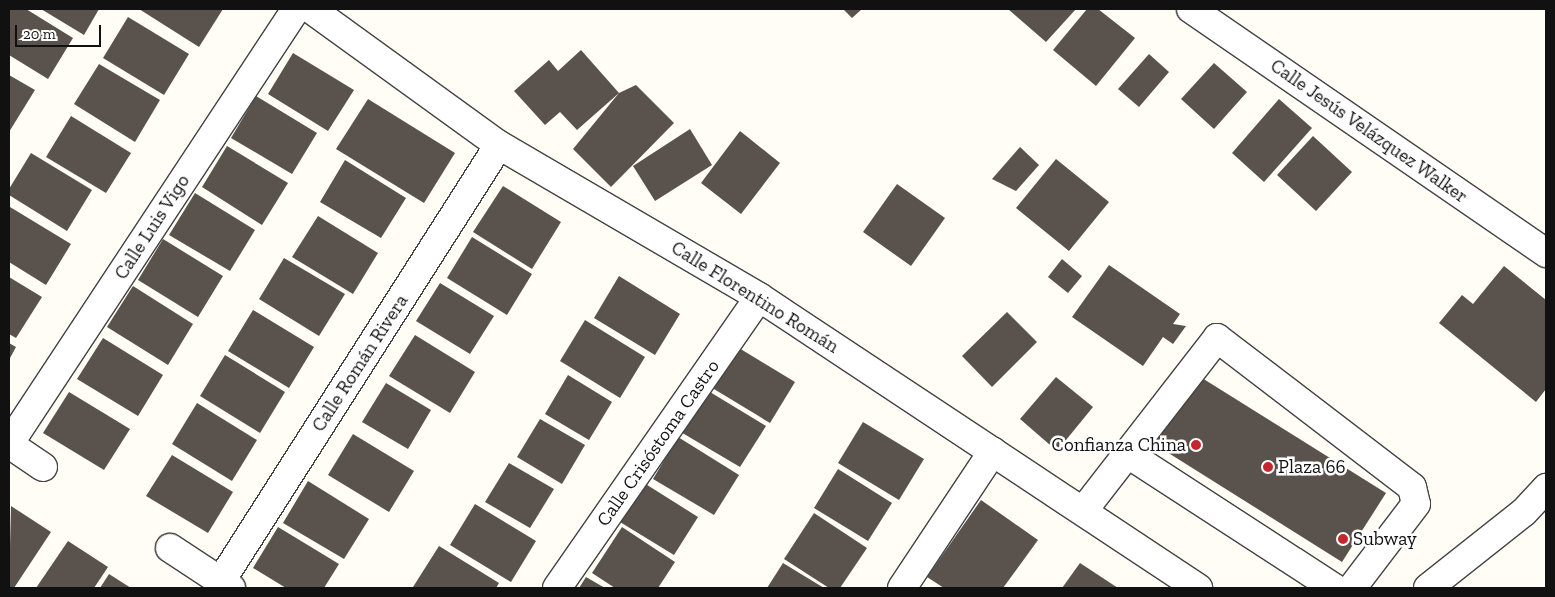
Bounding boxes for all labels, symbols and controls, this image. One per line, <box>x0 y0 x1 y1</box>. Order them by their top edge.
scale bar <box>18 15 104 47</box>
text: 20 m <box>23 25 56 43</box>
street label: Calle Jesús Velázquez Walker <box>1265 54 1473 208</box>
street label: Calle Luis Vigo <box>109 170 195 284</box>
street label: Calle Florentino Román <box>667 236 843 358</box>
street label: Calle Román Rivera <box>307 290 413 436</box>
street label: Calle Crisóstoma Castro <box>592 355 724 531</box>
place label: Confianza China <box>1052 434 1186 456</box>
marker: Confianza China <box>1190 439 1202 451</box>
place label: Plaza 66 <box>1278 456 1346 478</box>
marker: Plaza 66 <box>1262 461 1274 473</box>
place label: Subway <box>1353 528 1417 550</box>
marker: Subway <box>1337 533 1349 545</box>

